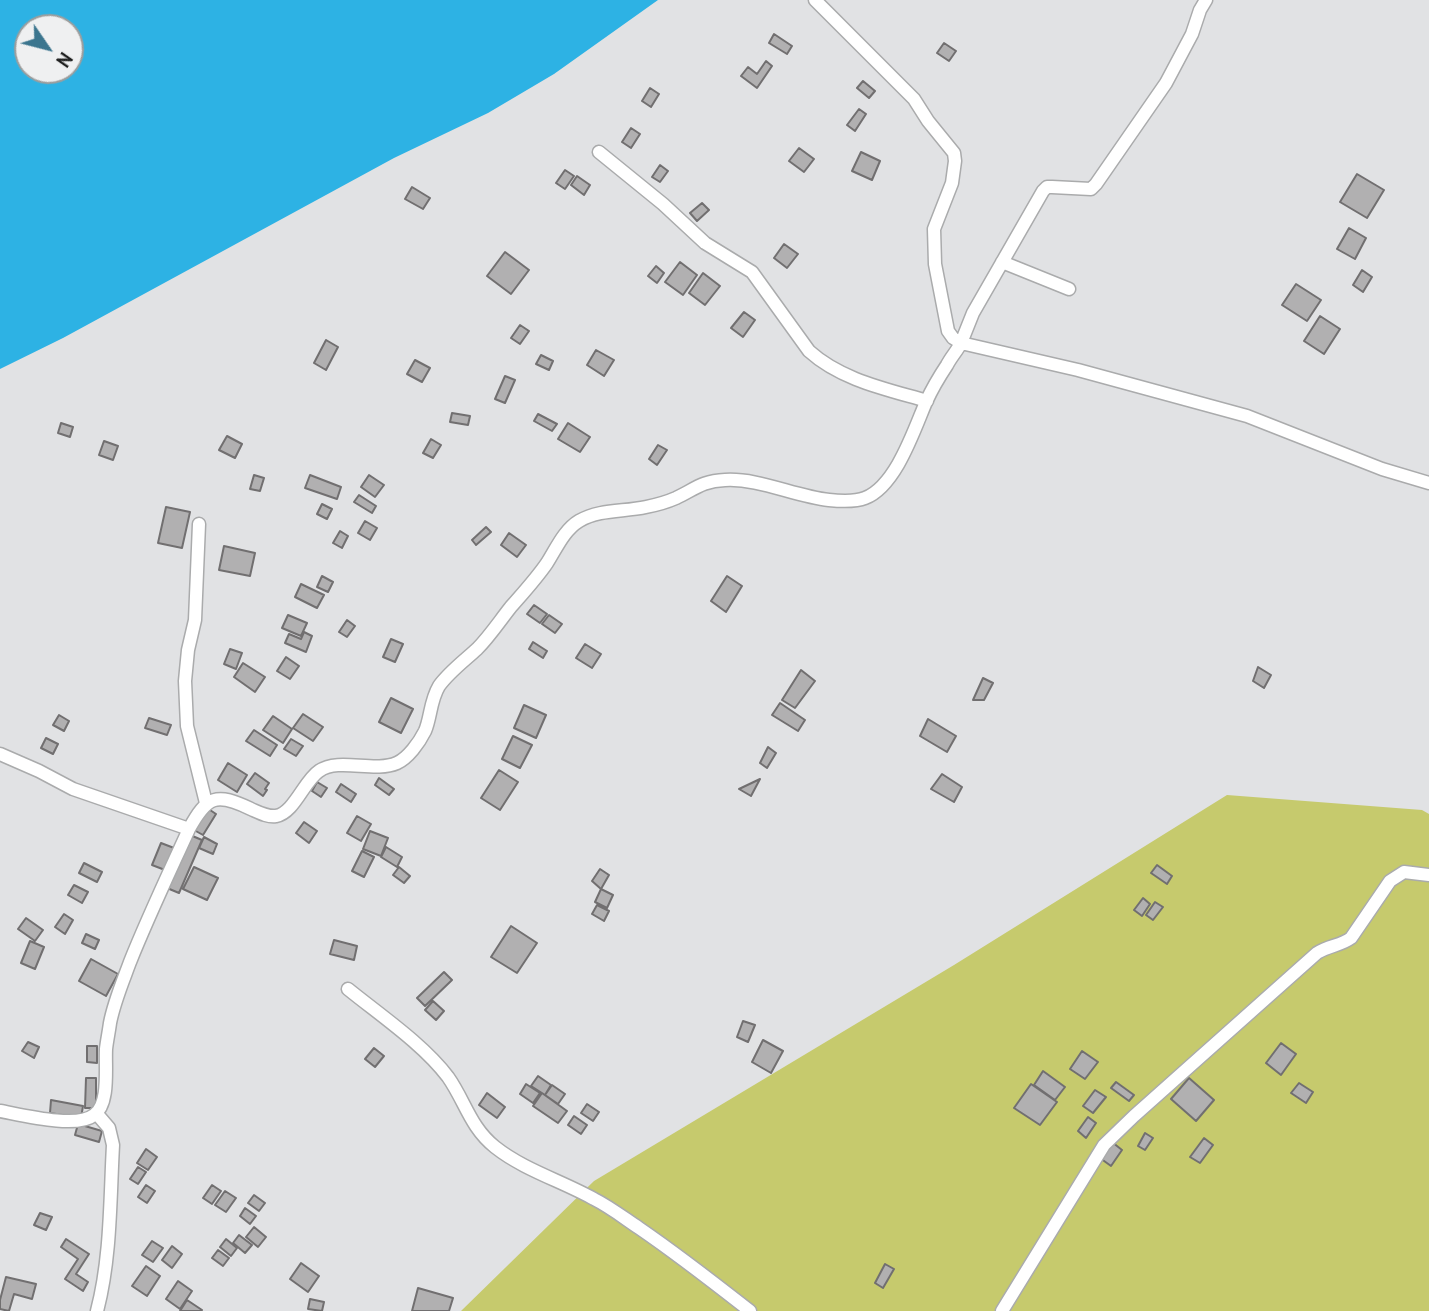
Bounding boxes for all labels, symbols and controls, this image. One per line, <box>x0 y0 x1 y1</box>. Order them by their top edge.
north arrow <box>14 14 84 84</box>
text: N <box>51 48 78 72</box>

